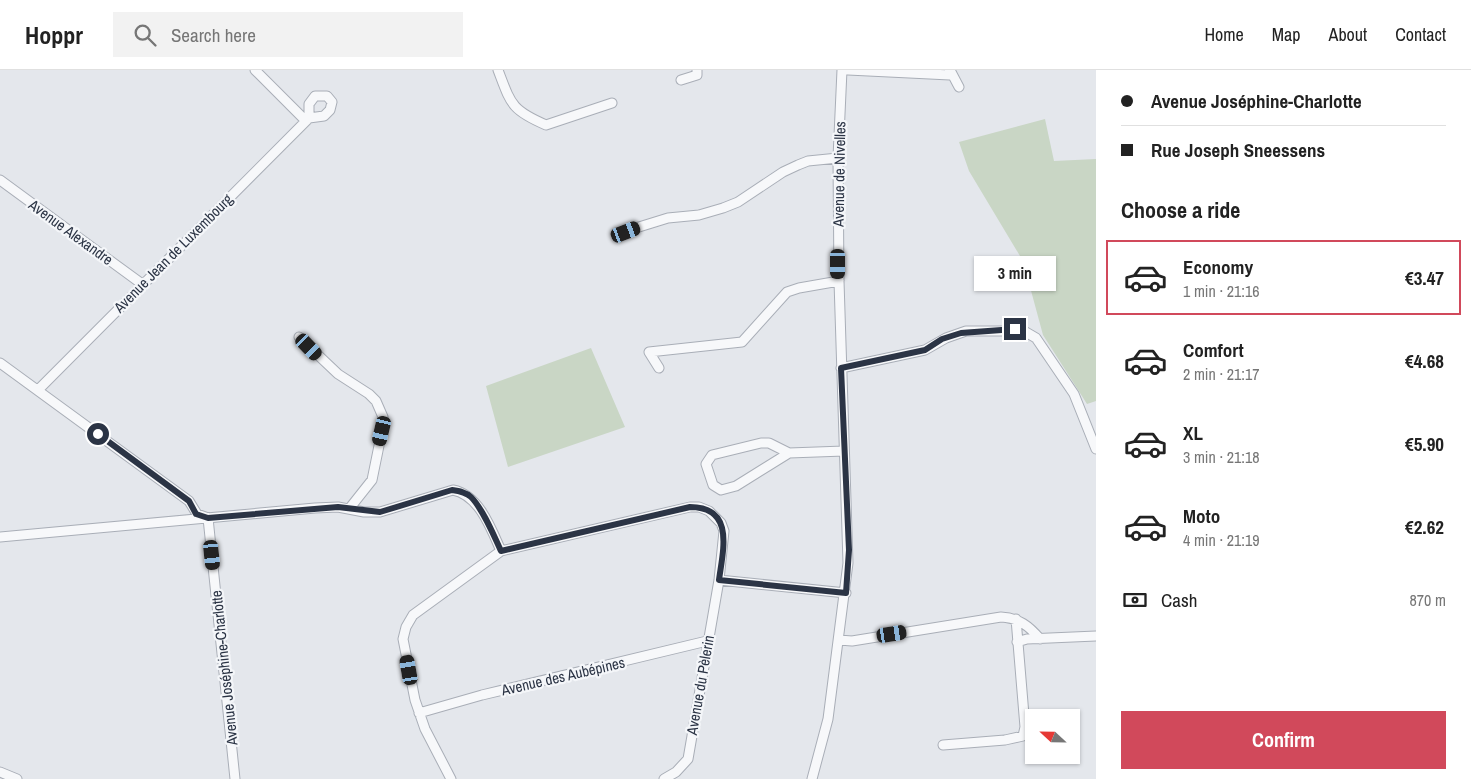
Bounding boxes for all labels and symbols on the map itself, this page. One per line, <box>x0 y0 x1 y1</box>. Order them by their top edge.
street label: Avenue de Nivelles <box>828 121 850 228</box>
street label: Avenue Jean de Luxembourg <box>108 189 237 318</box>
street label: Avenue Alexandre <box>24 194 118 270</box>
car <box>609 220 642 244</box>
car <box>830 249 845 279</box>
callout: 3 min <box>974 256 1056 292</box>
route end <box>1004 318 1026 340</box>
car <box>293 331 324 363</box>
car <box>371 415 392 447</box>
route start <box>87 423 109 445</box>
car <box>202 539 221 571</box>
street label: Avenue Joséphine-Charlotte <box>205 589 243 748</box>
car <box>876 624 907 644</box>
street label: Avenue du Pèlerin <box>681 633 719 738</box>
street label: Avenue des Aubépines <box>498 652 627 701</box>
car <box>399 654 418 686</box>
north arrow <box>1025 709 1080 764</box>

